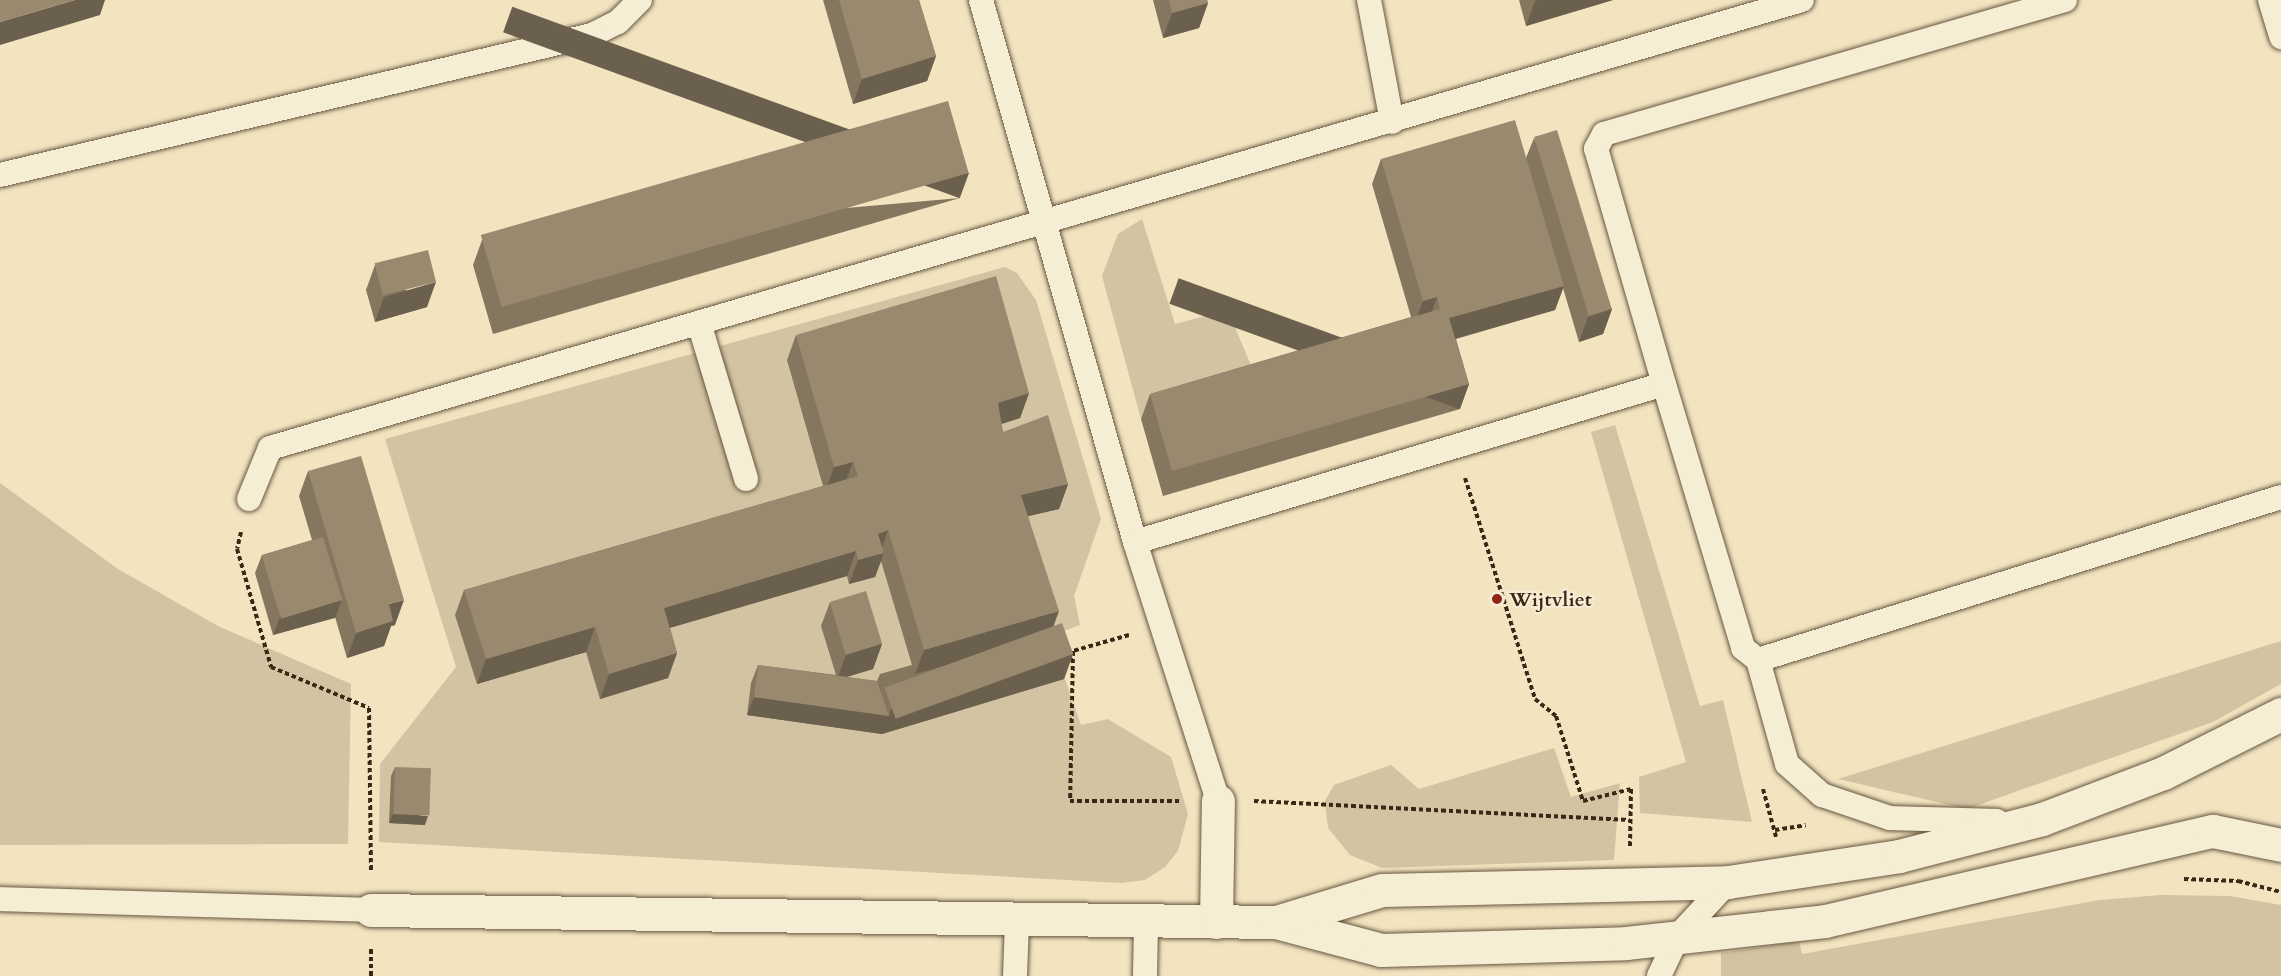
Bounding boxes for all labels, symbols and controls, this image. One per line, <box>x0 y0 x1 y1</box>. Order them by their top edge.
place label: Wijtvliet <box>1509 587 1592 611</box>
marker: Wijtvliet <box>1490 592 1504 606</box>

